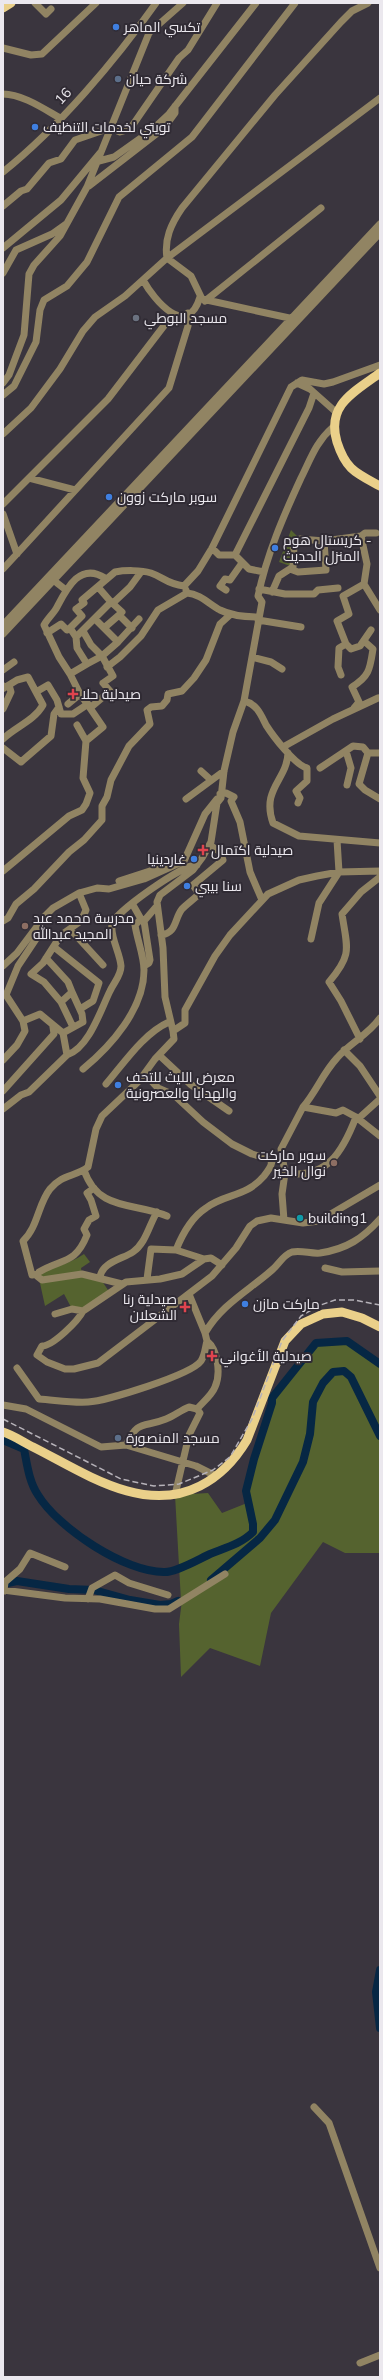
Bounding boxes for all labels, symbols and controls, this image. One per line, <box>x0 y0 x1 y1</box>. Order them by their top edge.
place label: تكسي الماهر <box>123 18 200 38</box>
marker: تكسي الماهر <box>111 22 121 32</box>
place label: شركة حيان <box>126 70 187 89</box>
marker: شركة حيان <box>113 74 123 84</box>
street label: 16 <box>51 84 76 109</box>
place label: تويتي لخدمات التنظيف <box>43 118 171 139</box>
marker: تويتي لخدمات التنظيف <box>30 122 40 132</box>
place label: مسجد البوطي <box>144 309 227 330</box>
marker: مسجد البوطي <box>131 313 141 323</box>
place label: سوبر ماركت زوون <box>117 488 217 507</box>
marker: سوبر ماركت زوون <box>104 492 114 502</box>
place label: كريستال هوم - المنزل الحديث <box>283 531 372 566</box>
marker: كريستال هوم - المنزل الحديث <box>270 543 280 553</box>
place label: صيدلية حلا <box>81 685 141 704</box>
marker: صيدلية حلا <box>68 689 78 699</box>
place label: صيدلية اكتمال <box>211 841 293 860</box>
marker: صيدلية اكتمال <box>198 845 208 855</box>
place label: غاردينيا <box>147 850 186 869</box>
marker: غاردينيا <box>189 854 199 864</box>
place label: سنا بيبي <box>195 877 242 898</box>
marker: سنا بيبي <box>182 881 192 891</box>
place label: مدرسة محمد عبد المجيد عبدالله <box>33 909 134 944</box>
marker: مدرسة محمد عبد المجيد عبدالله <box>20 921 30 931</box>
place label: معرض الليث للتحف والهدايا والعصرونية <box>126 1068 237 1103</box>
marker: معرض الليث للتحف والهدايا والعصرونية <box>113 1080 123 1090</box>
place label: سوبر ماركت نوال الخير <box>258 1146 326 1181</box>
marker: سوبر ماركت نوال الخير <box>329 1158 339 1168</box>
place label: building1 <box>308 1209 367 1228</box>
marker: building1 <box>295 1213 305 1223</box>
place label: صيدلية رنا الشعلان <box>123 1290 177 1325</box>
place label: ماركت مازن <box>253 1295 320 1314</box>
marker: ماركت مازن <box>240 1299 250 1309</box>
marker: صيدلية رنا الشعلان <box>180 1302 190 1312</box>
place label: صيدلية الأغواني <box>220 1347 312 1368</box>
marker: صيدلية الأغواني <box>207 1351 217 1361</box>
place label: مسجد المنصورة <box>126 1429 220 1448</box>
marker: مسجد المنصورة <box>113 1433 123 1443</box>

